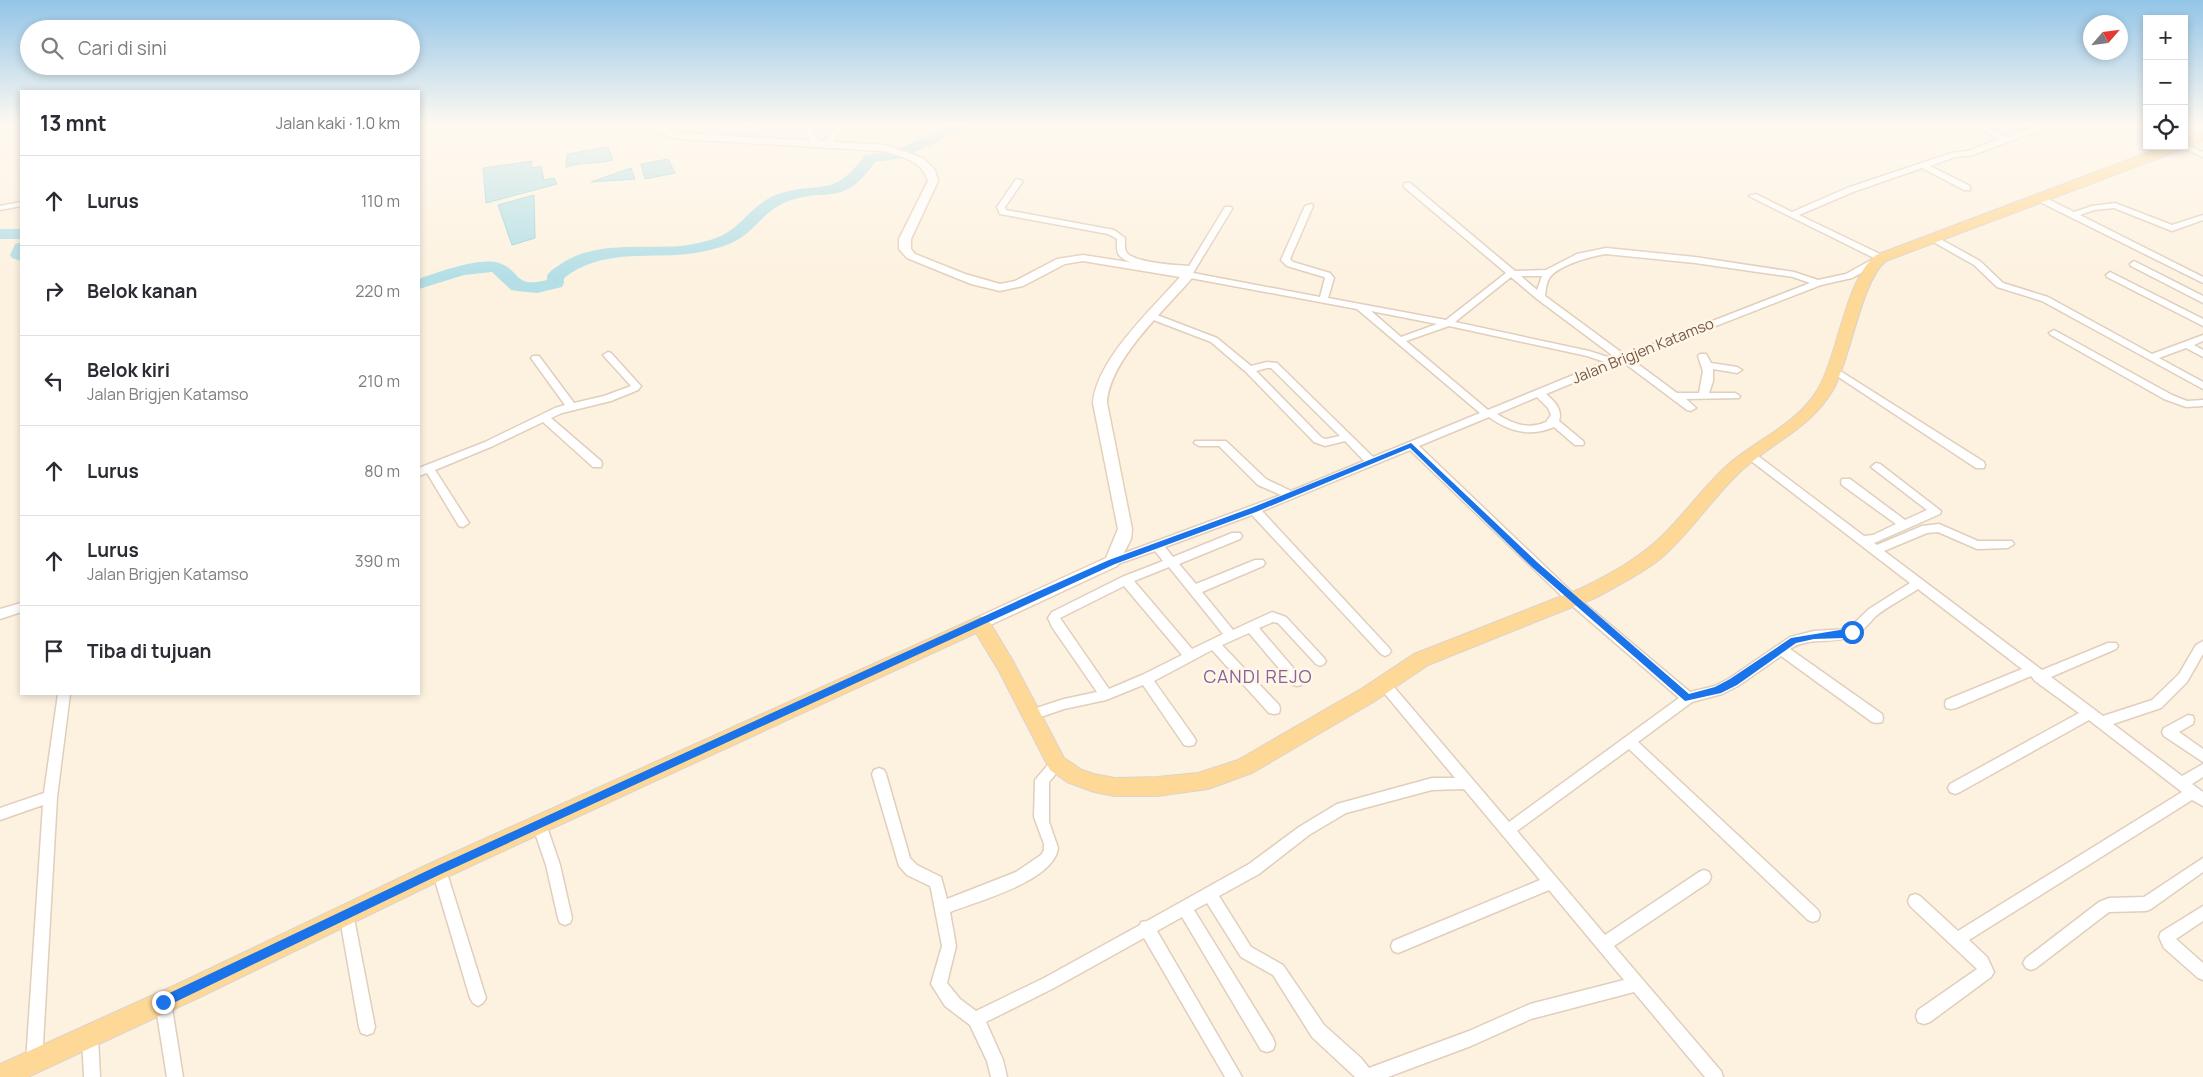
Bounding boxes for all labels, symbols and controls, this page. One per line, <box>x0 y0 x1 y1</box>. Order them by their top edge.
north arrow <box>2083 15 2128 60</box>
map controls <box>2143 15 2188 150</box>
button: + <box>2143 15 2188 60</box>
search box <box>20 20 420 75</box>
icon: search <box>38 34 66 62</box>
text: Cari di sini <box>78 35 167 61</box>
button: − <box>2143 60 2188 105</box>
button: locate <box>2143 105 2188 150</box>
text: 13 mnt <box>40 109 107 137</box>
text: Jalan kaki · 1.0 km <box>276 112 400 134</box>
icon: ahead <box>40 187 68 215</box>
text: Lurus <box>87 188 139 214</box>
text: 110 m <box>361 190 400 212</box>
icon: right <box>40 277 68 305</box>
text: Belok kanan <box>87 278 197 304</box>
text: 220 m <box>355 280 400 302</box>
street label: Jalan Brigjen Katamso <box>1569 312 1717 389</box>
text: Belok kiri <box>87 357 170 383</box>
icon: left <box>40 367 68 395</box>
text: 210 m <box>358 370 400 392</box>
text: Jalan Brigjen Katamso <box>87 383 248 405</box>
icon: ahead <box>40 457 68 485</box>
text: Lurus <box>87 458 139 484</box>
text: 80 m <box>364 460 400 482</box>
text: Lurus <box>87 537 139 563</box>
icon: ahead <box>40 547 68 575</box>
text: 390 m <box>355 550 400 572</box>
text: Jalan Brigjen Katamso <box>87 563 248 585</box>
route start <box>1841 621 1864 644</box>
icon: arrive <box>40 637 68 665</box>
text: Tiba di tujuan <box>87 638 211 664</box>
district label: CANDI REJO <box>1203 664 1313 688</box>
route end <box>152 991 175 1014</box>

